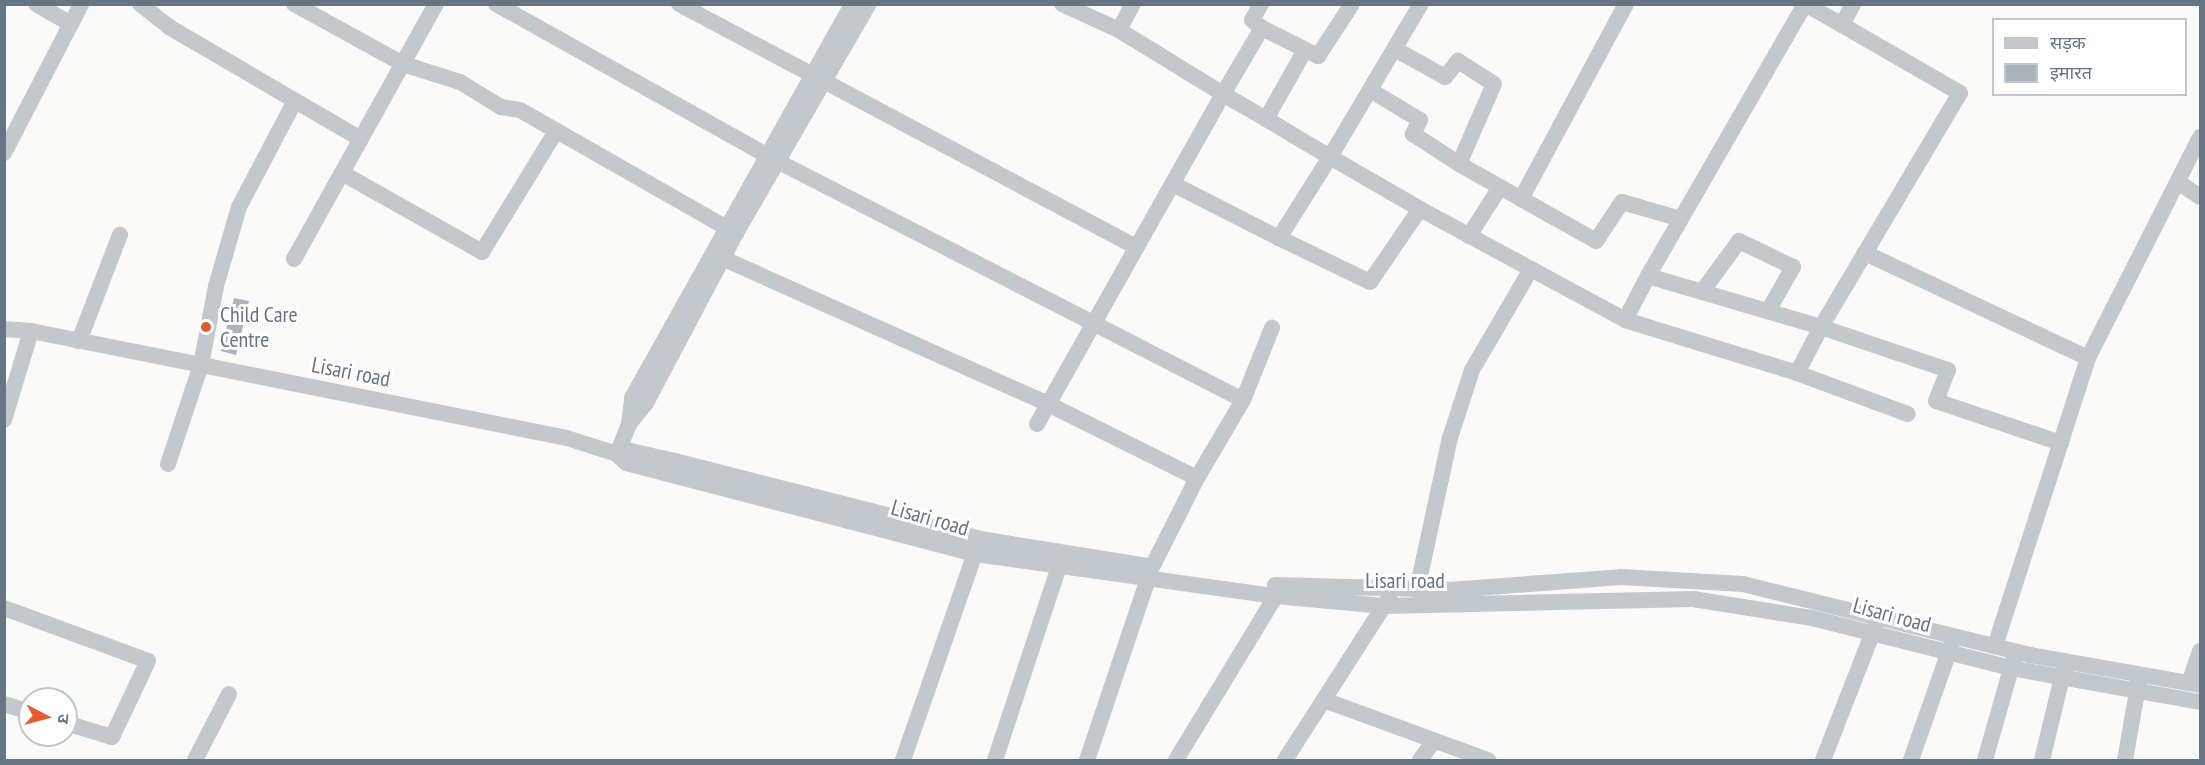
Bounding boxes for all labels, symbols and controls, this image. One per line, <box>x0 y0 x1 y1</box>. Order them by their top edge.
legend <box>1992 18 2187 96</box>
text: सड़क <box>2050 31 2086 54</box>
text: इमारत <box>2050 61 2092 84</box>
place label: Child Care Centre <box>220 301 298 352</box>
marker: Child Care Centre <box>197 318 215 336</box>
street label: Lisari road <box>309 351 393 393</box>
street label: Lisari road <box>888 494 972 542</box>
street label: Lisari road <box>1365 568 1445 594</box>
street label: Lisari road <box>1850 592 1934 638</box>
north arrow <box>18 687 78 747</box>
text: उ <box>53 713 74 724</box>

